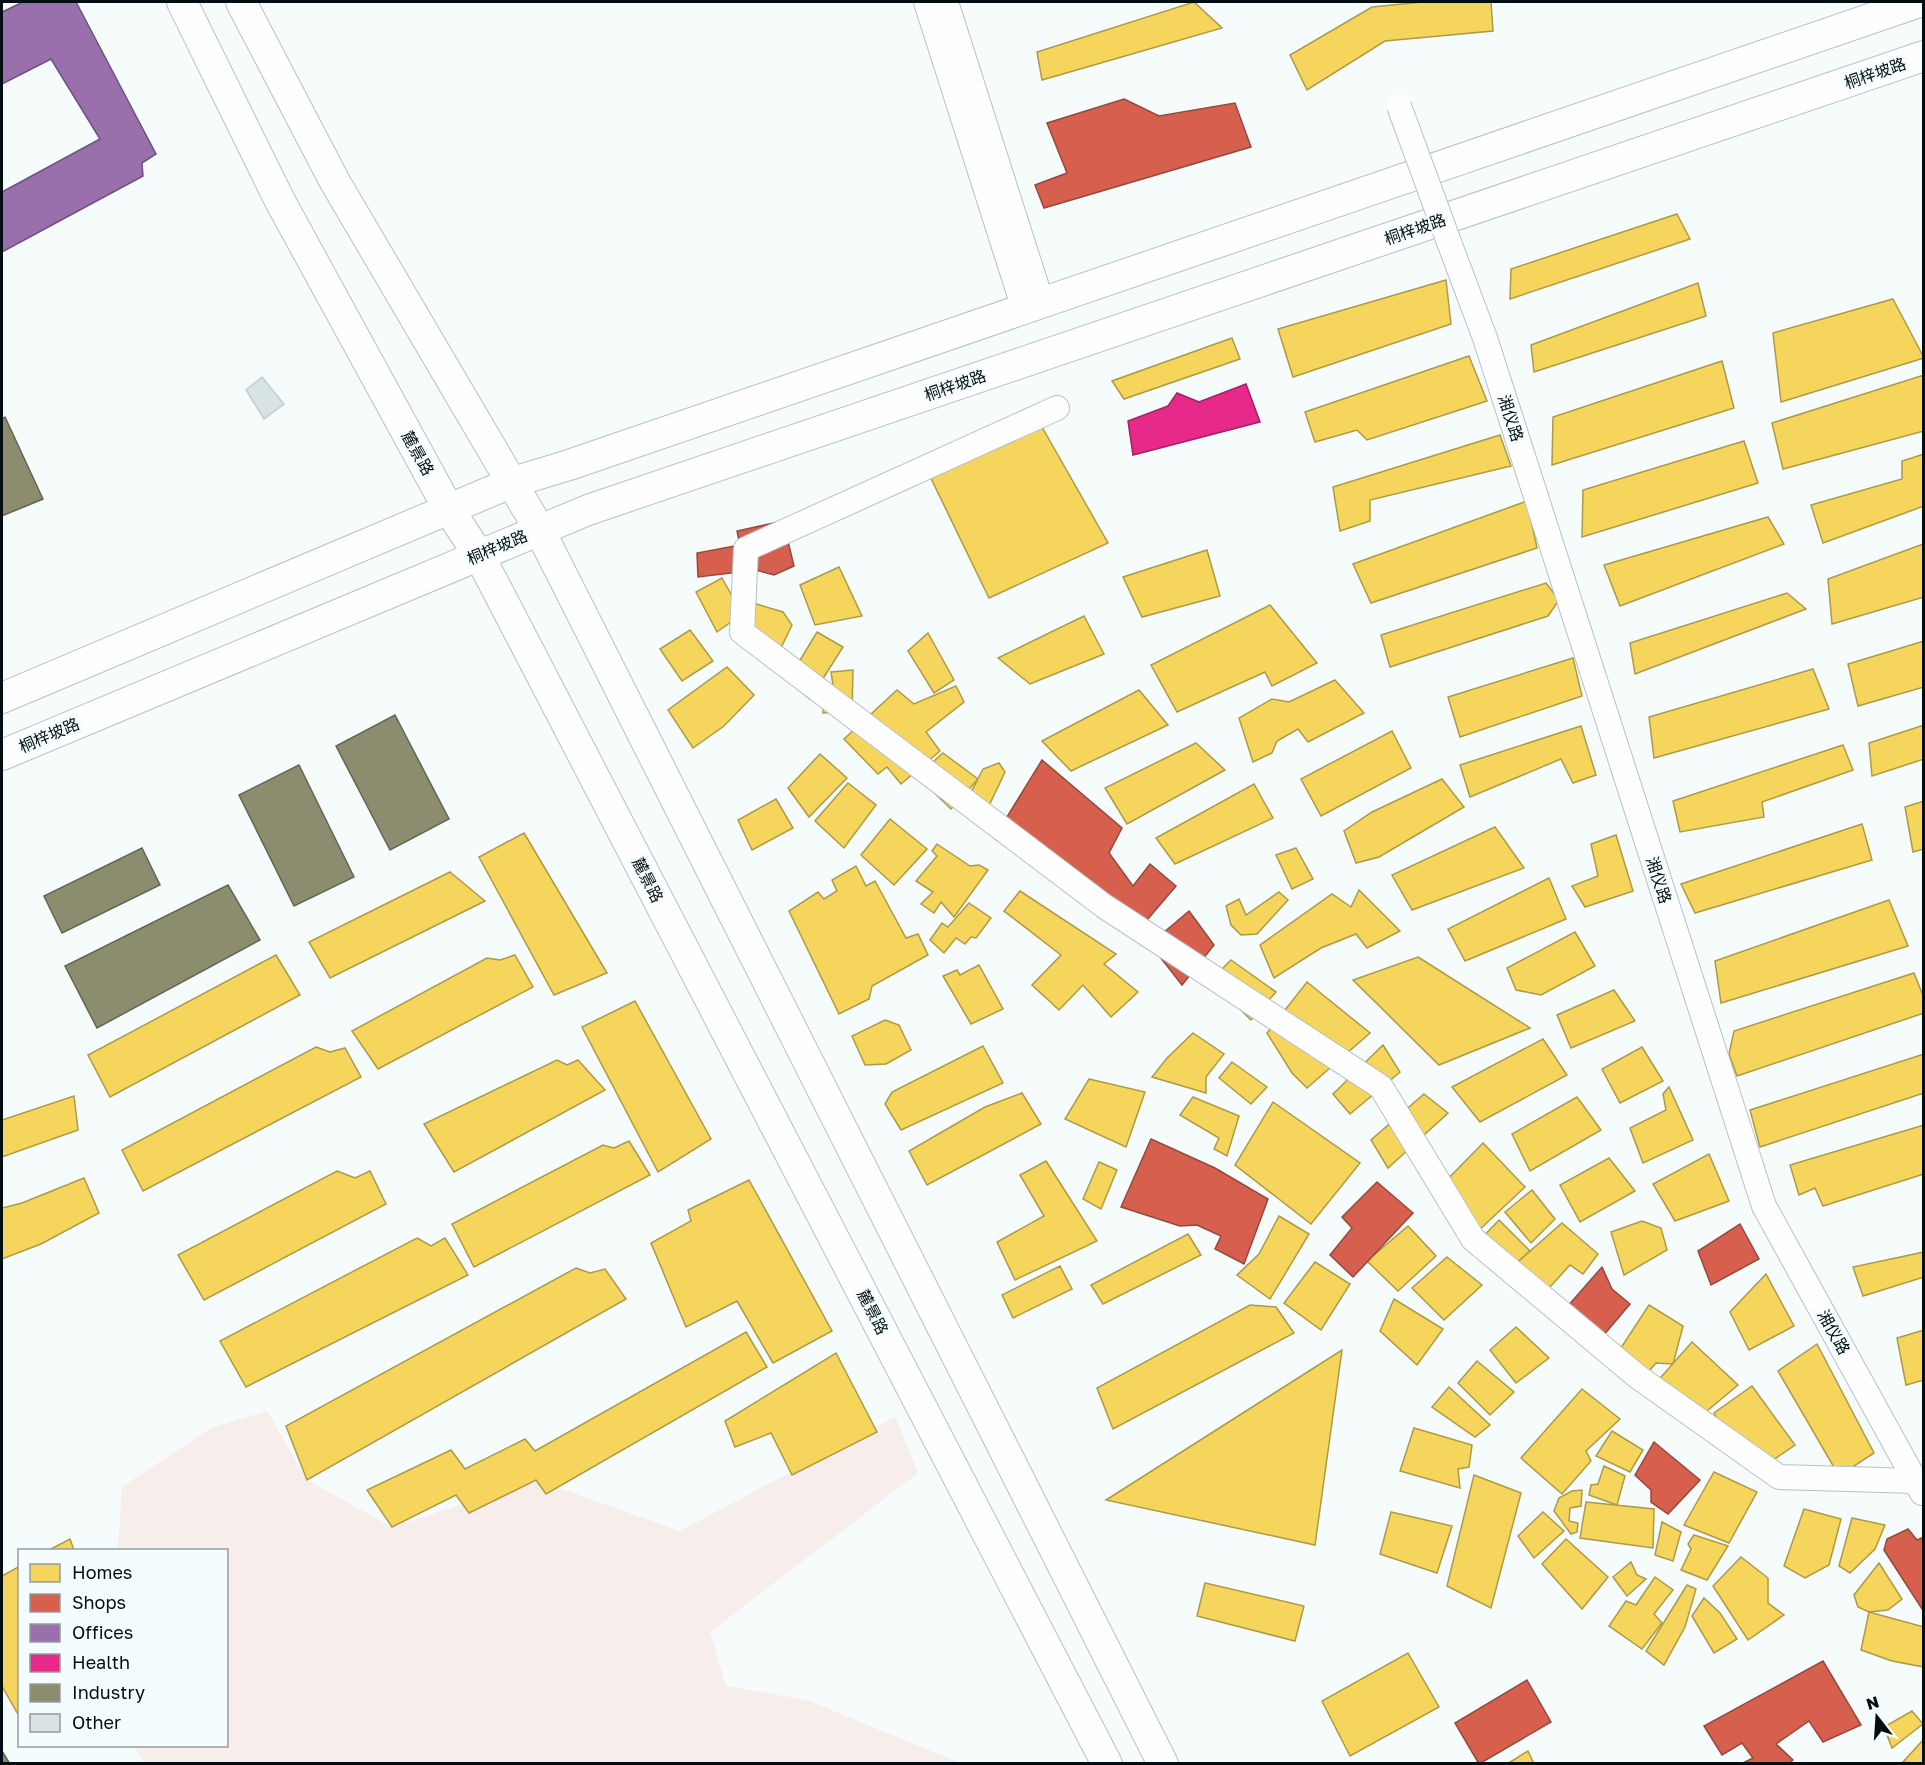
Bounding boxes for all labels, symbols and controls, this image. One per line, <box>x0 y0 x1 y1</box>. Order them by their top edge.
street label: 桐梓坡路 <box>1841 53 1909 93</box>
street label: 桐梓坡路 <box>1381 209 1449 249</box>
street label: 桐梓坡路 <box>921 365 989 405</box>
street label: 湘仪路 <box>1494 392 1528 444</box>
street label: 麓景路 <box>398 427 438 479</box>
street label: 桐梓坡路 <box>464 525 530 569</box>
street label: 桐梓坡路 <box>16 713 82 757</box>
street label: 麓景路 <box>628 854 668 906</box>
street label: 湘仪路 <box>1642 854 1676 906</box>
street label: 麓景路 <box>853 1286 893 1338</box>
street label: 湘仪路 <box>1814 1306 1854 1358</box>
legend <box>18 1549 228 1747</box>
text: Homes <box>72 1561 132 1583</box>
text: Shops <box>72 1591 126 1613</box>
text: Offices <box>72 1621 133 1643</box>
text: Health <box>72 1651 130 1673</box>
text: Industry <box>72 1681 145 1703</box>
north arrow <box>1847 1687 1907 1747</box>
text: N <box>1864 1691 1881 1714</box>
text: Other <box>72 1711 121 1733</box>

